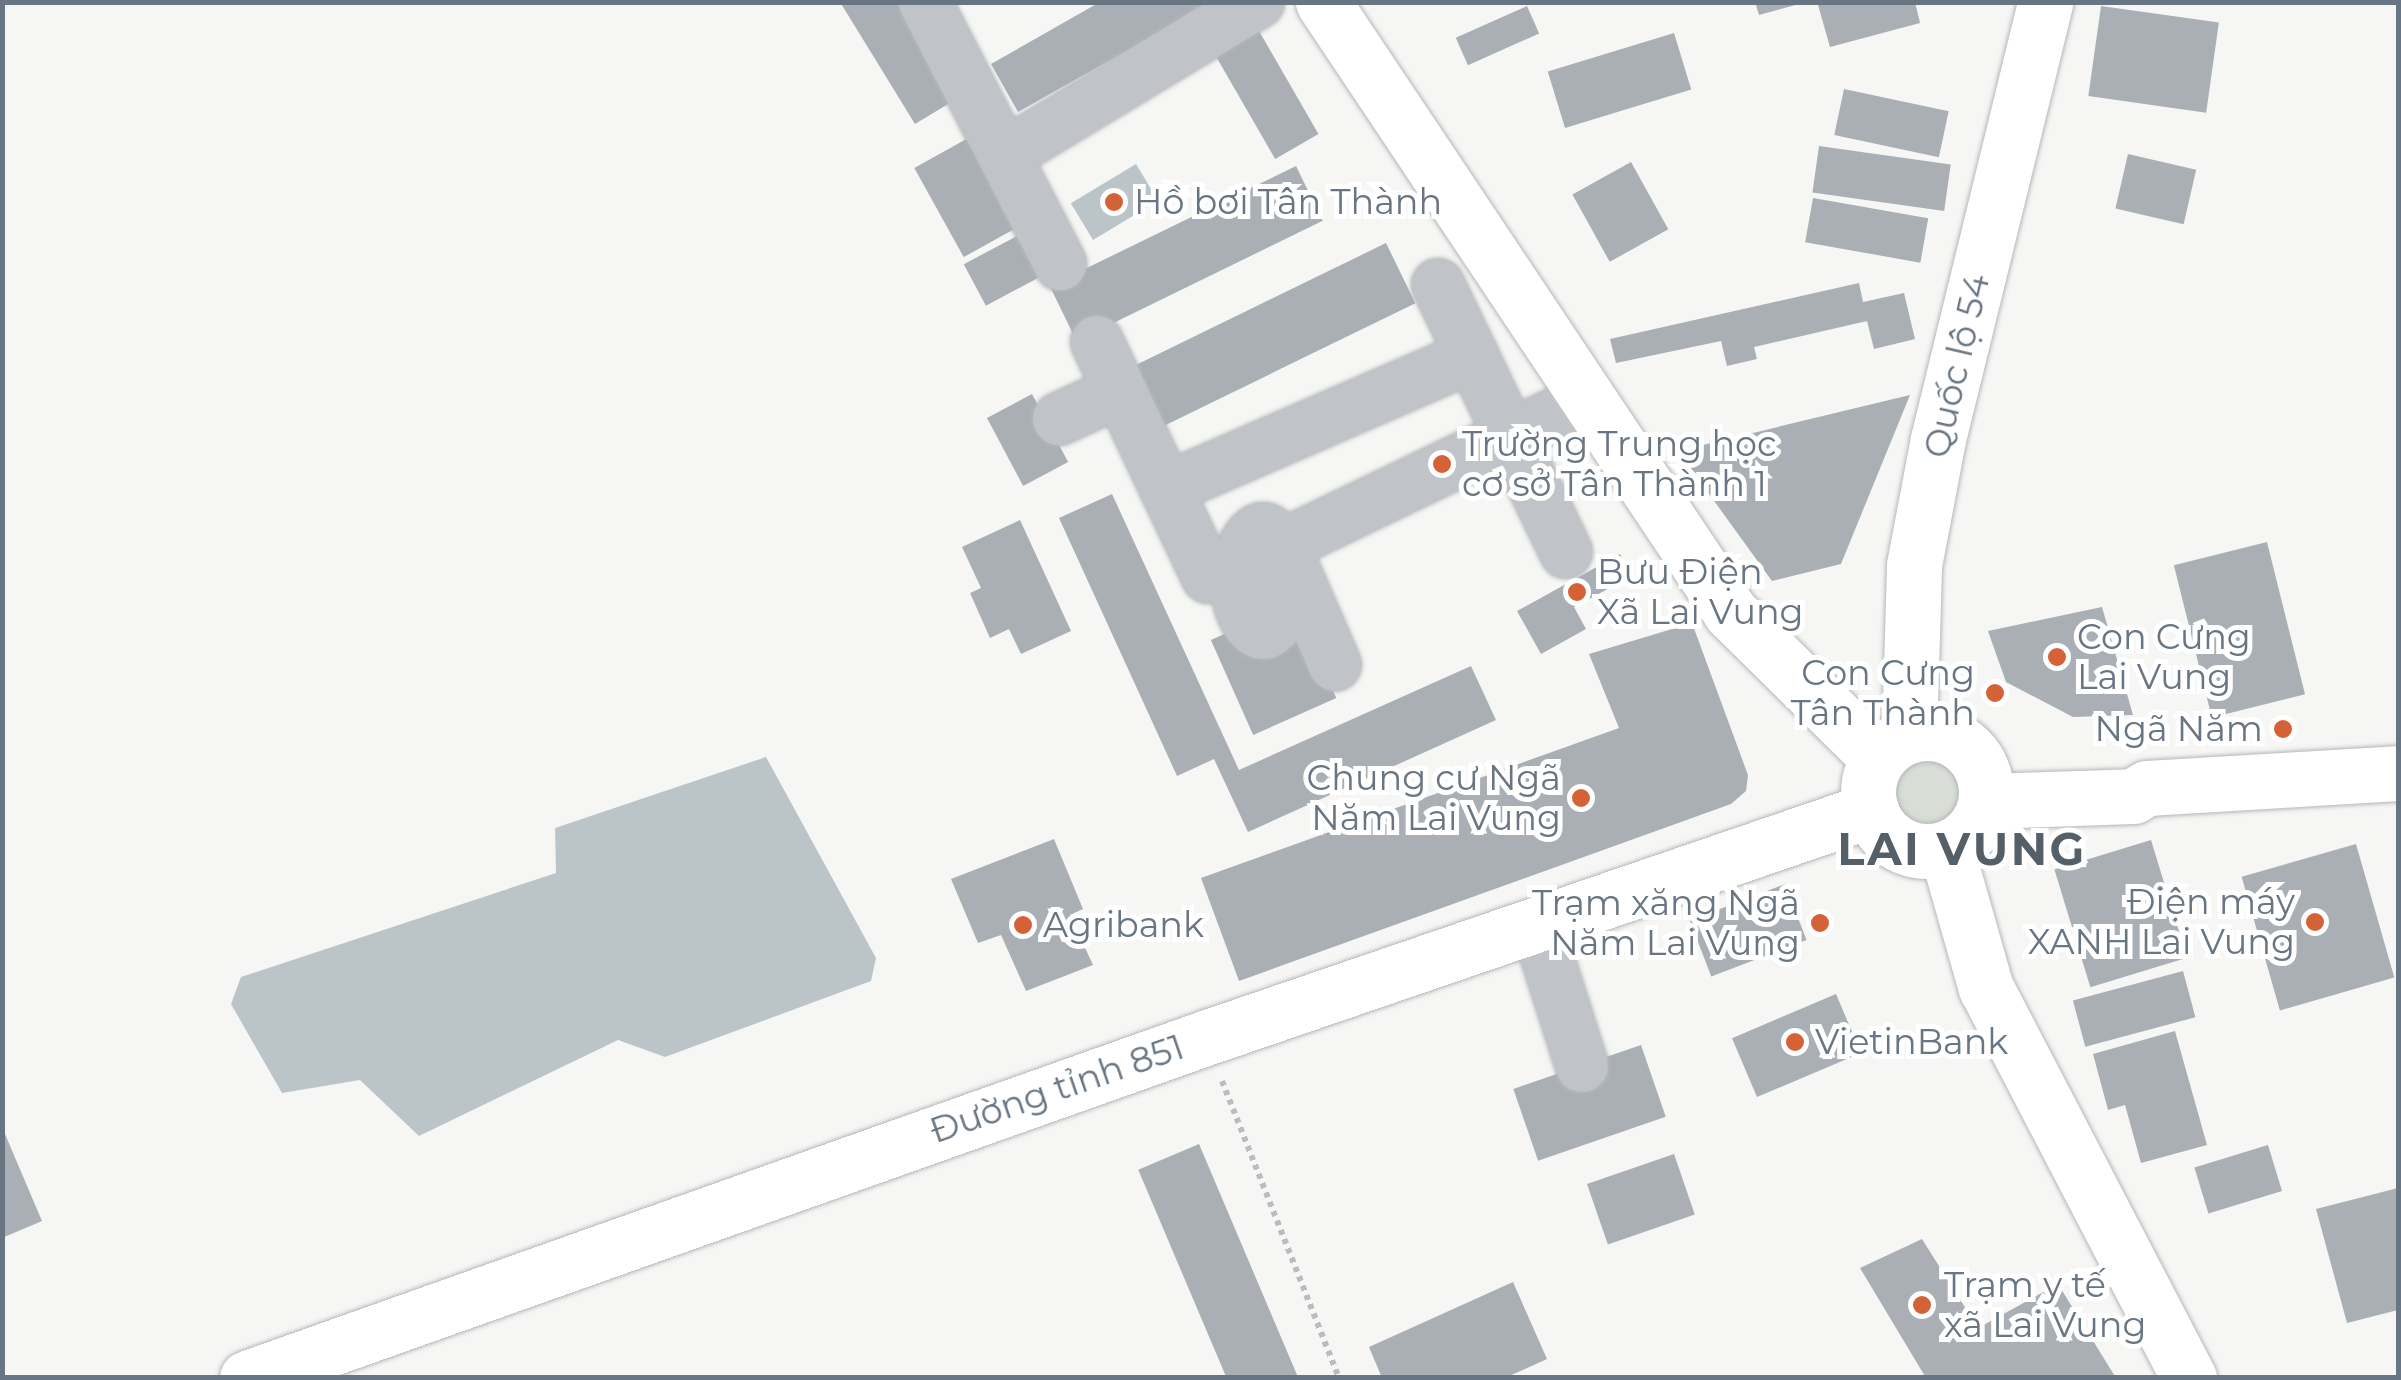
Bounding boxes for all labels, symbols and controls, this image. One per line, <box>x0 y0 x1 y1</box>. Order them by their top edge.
place label: Hồ bơi Tân Thành <box>1134 181 1442 223</box>
marker: Hồ bơi Tân Thành <box>1103 191 1125 213</box>
street label: Quốc lộ 54 <box>1915 270 1999 462</box>
place label: Trường Trung học cơ sở Tân Thành 1 <box>1462 423 1777 505</box>
marker: Trường Trung học cơ sở Tân Thành 1 <box>1431 453 1453 475</box>
place label: Bưu Điện Xã Lai Vung <box>1597 551 1804 633</box>
marker: Bưu Điện Xã Lai Vung <box>1566 581 1588 603</box>
place label: Con Cưng Lai Vung <box>2077 616 2251 698</box>
marker: Con Cưng Lai Vung <box>2046 646 2068 668</box>
place label: Con Cưng Tân Thành <box>1791 652 1975 734</box>
marker: Con Cưng Tân Thành <box>1984 682 2006 704</box>
place label: Ngã Năm <box>2095 708 2263 750</box>
marker: Ngã Năm <box>2272 718 2294 740</box>
place label: Chung cư Ngã Năm Lai Vung <box>1307 757 1561 839</box>
marker: Chung cư Ngã Năm Lai Vung <box>1570 787 1592 809</box>
district label: LAI VUNG <box>1837 822 2087 876</box>
place label: Điện máy XANH Lai Vung <box>2028 881 2295 963</box>
place label: Trạm xăng Ngã Năm Lai Vung <box>1532 882 1800 964</box>
place label: Agribank <box>1043 904 1204 946</box>
marker: Điện máy XANH Lai Vung <box>2304 911 2326 933</box>
marker: Trạm xăng Ngã Năm Lai Vung <box>1809 912 1831 934</box>
marker: Agribank <box>1012 914 1034 936</box>
place label: VietinBank <box>1815 1021 2008 1063</box>
street label: Đường tỉnh 851 <box>925 1026 1189 1152</box>
marker: VietinBank <box>1784 1031 1806 1053</box>
place label: Trạm y tế xã Lai Vung <box>1944 1264 2147 1346</box>
marker: Trạm y tế xã Lai Vung <box>1909 1292 1935 1318</box>

